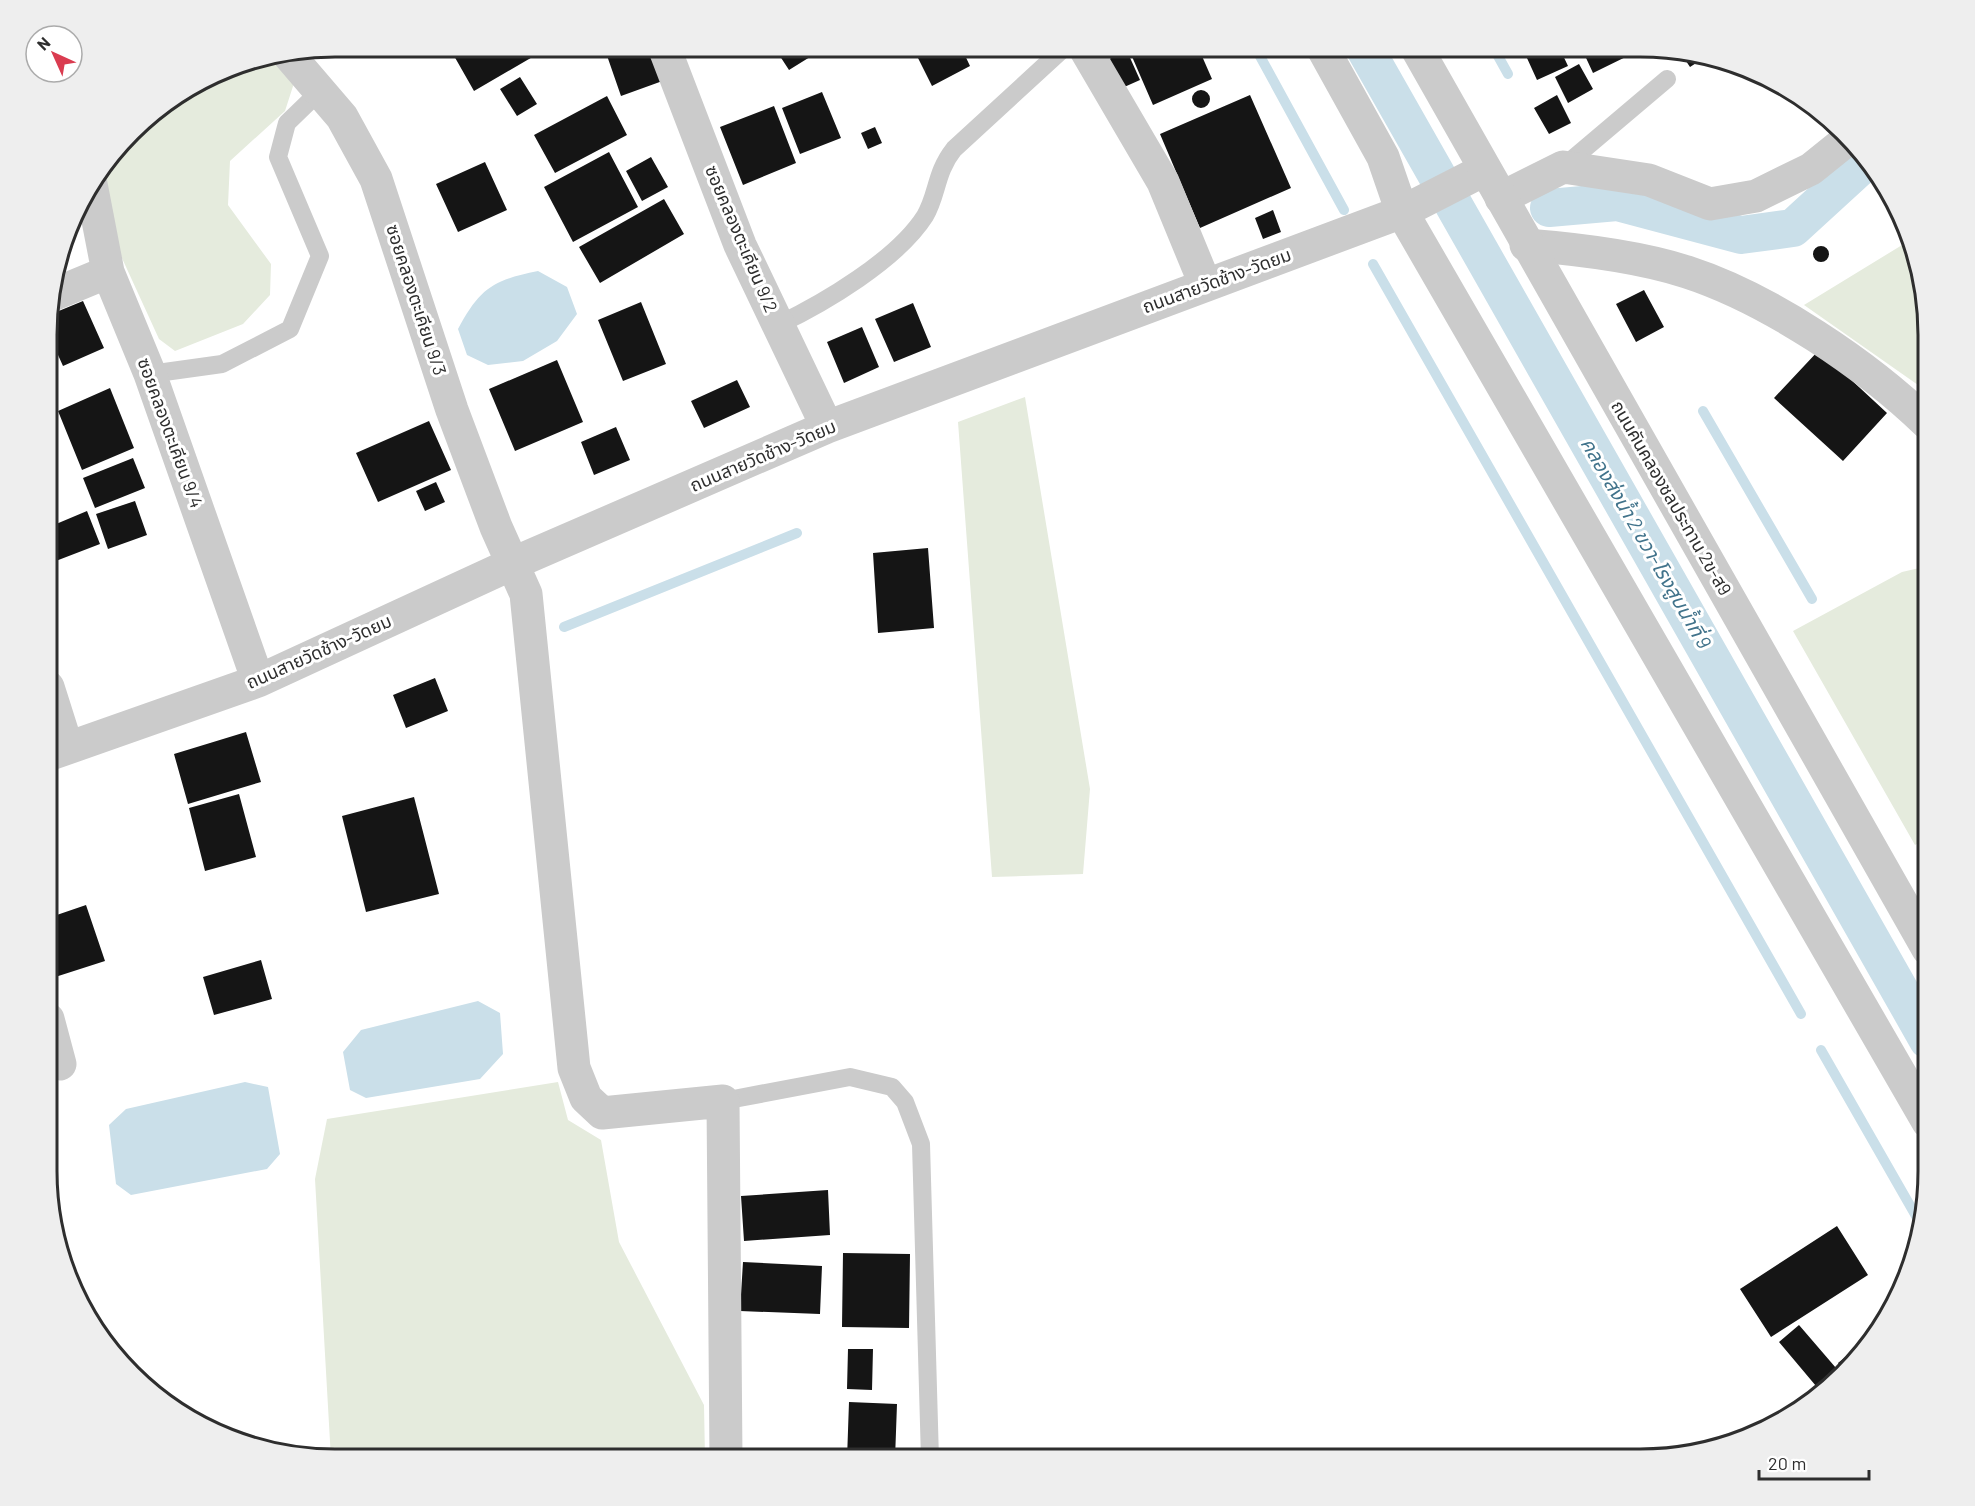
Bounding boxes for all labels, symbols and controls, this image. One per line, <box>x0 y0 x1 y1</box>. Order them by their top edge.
north arrow <box>24 24 84 84</box>
text: N <box>33 33 54 54</box>
street label: ซอยคลองตะเคียน 9/2 <box>701 162 783 315</box>
street label: ซอยคลองตะเคียน 9/3 <box>382 222 452 378</box>
street label: ถนนสายวัดช้าง-วัดยม <box>1139 243 1294 317</box>
street label: ซอยคลองตะเคียน 9/4 <box>134 355 208 511</box>
street label: ถนนคันคลองชลประทาน 2ข-ส9 <box>1607 396 1737 599</box>
street label: ถนนสายวัดช้าง-วัดยม <box>686 414 839 496</box>
water label: คลองส่งน้ำ 2 ขวา-โรงสูบน้ำที่ 9 <box>1575 432 1718 653</box>
street label: ถนนสายวัดช้าง-วัดยม <box>242 609 395 693</box>
scale bar <box>1759 1443 1868 1481</box>
text: 20 m <box>1768 1452 1806 1474</box>

